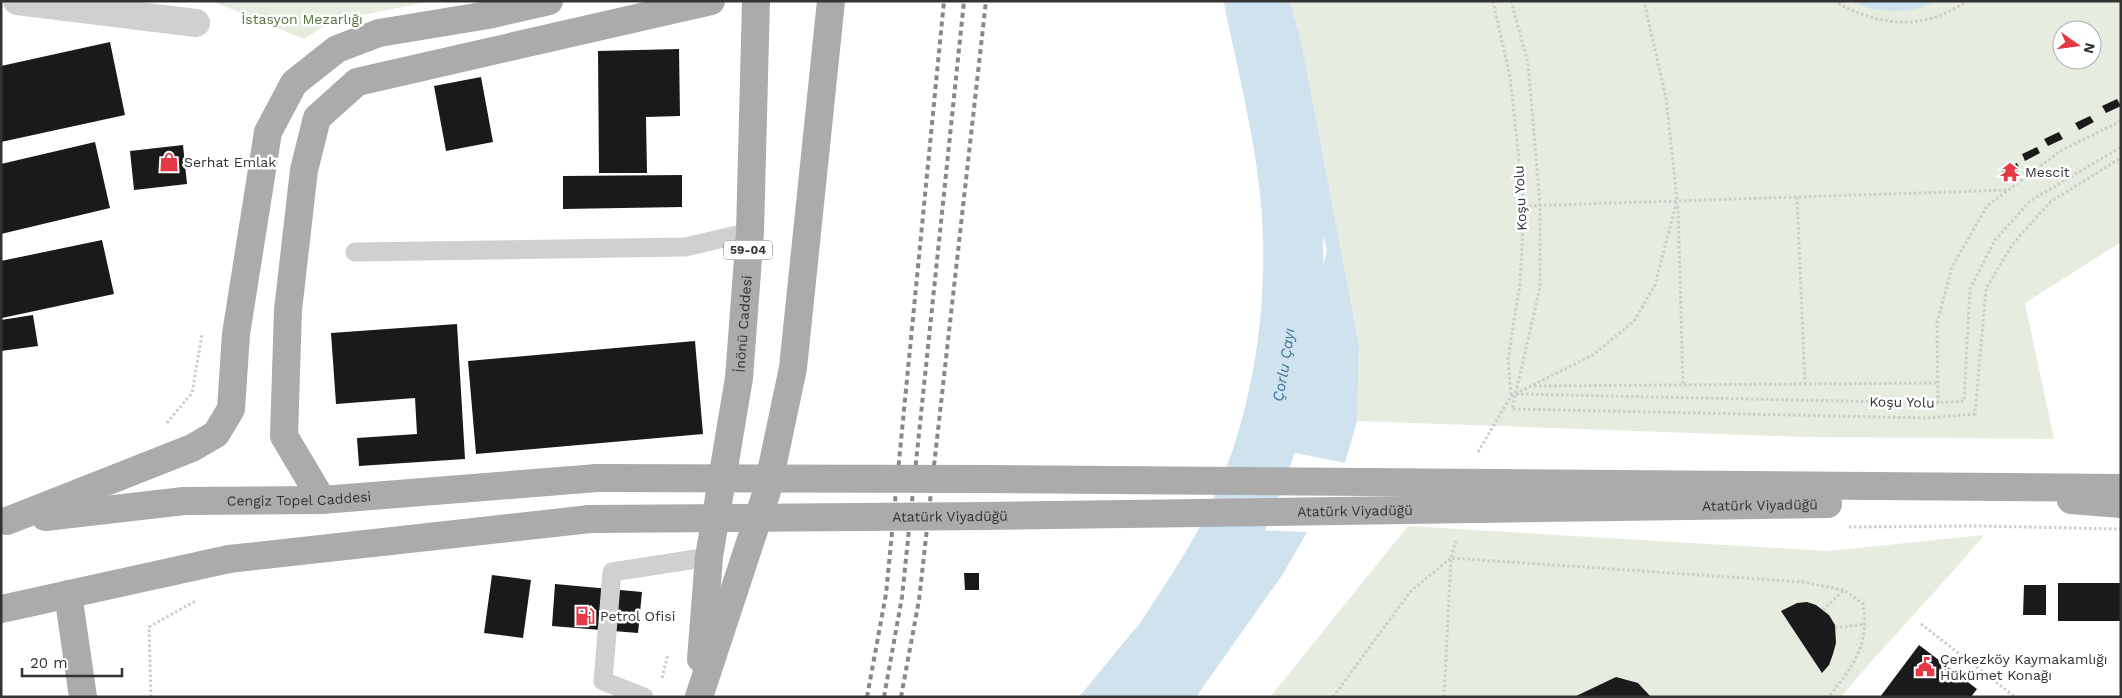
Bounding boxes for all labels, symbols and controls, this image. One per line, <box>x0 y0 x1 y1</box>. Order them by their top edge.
park label: İstasyon Mezarlığı <box>241 11 363 27</box>
north arrow <box>2052 20 2102 70</box>
text: N <box>2081 41 2099 55</box>
shop icon: Serhat Emlak <box>158 151 180 173</box>
place label: Serhat Emlak <box>184 154 276 170</box>
temple icon: Mescit <box>1999 161 2021 183</box>
place label: Mescit <box>2025 164 2070 180</box>
street label: Koşu Yolu <box>1510 165 1530 231</box>
road number: 59-04 <box>724 240 772 260</box>
street label: İnönü Caddesi <box>731 275 755 373</box>
water label: Çorlu Çayı <box>1268 327 1298 403</box>
street label: Koşu Yolu <box>1869 393 1935 411</box>
street label: Cengiz Topel Caddesi <box>227 488 372 509</box>
street label: Atatürk Viyadüğü <box>1702 496 1818 514</box>
street label: Atatürk Viyadüğü <box>1297 502 1413 520</box>
street label: Atatürk Viyadüğü <box>892 508 1008 525</box>
fuel station icon: Petrol Ofisi <box>574 605 596 627</box>
place label: Petrol Ofisi <box>600 608 675 624</box>
scale bar <box>22 646 122 678</box>
place label: Çerkezköy Kaymakamlığı Hükümet Konağı <box>1940 651 2107 683</box>
text: 20 m <box>30 654 68 672</box>
public building icon: Çerkezköy Kaymakamlığı Hükümet Konağı <box>1914 656 1936 678</box>

